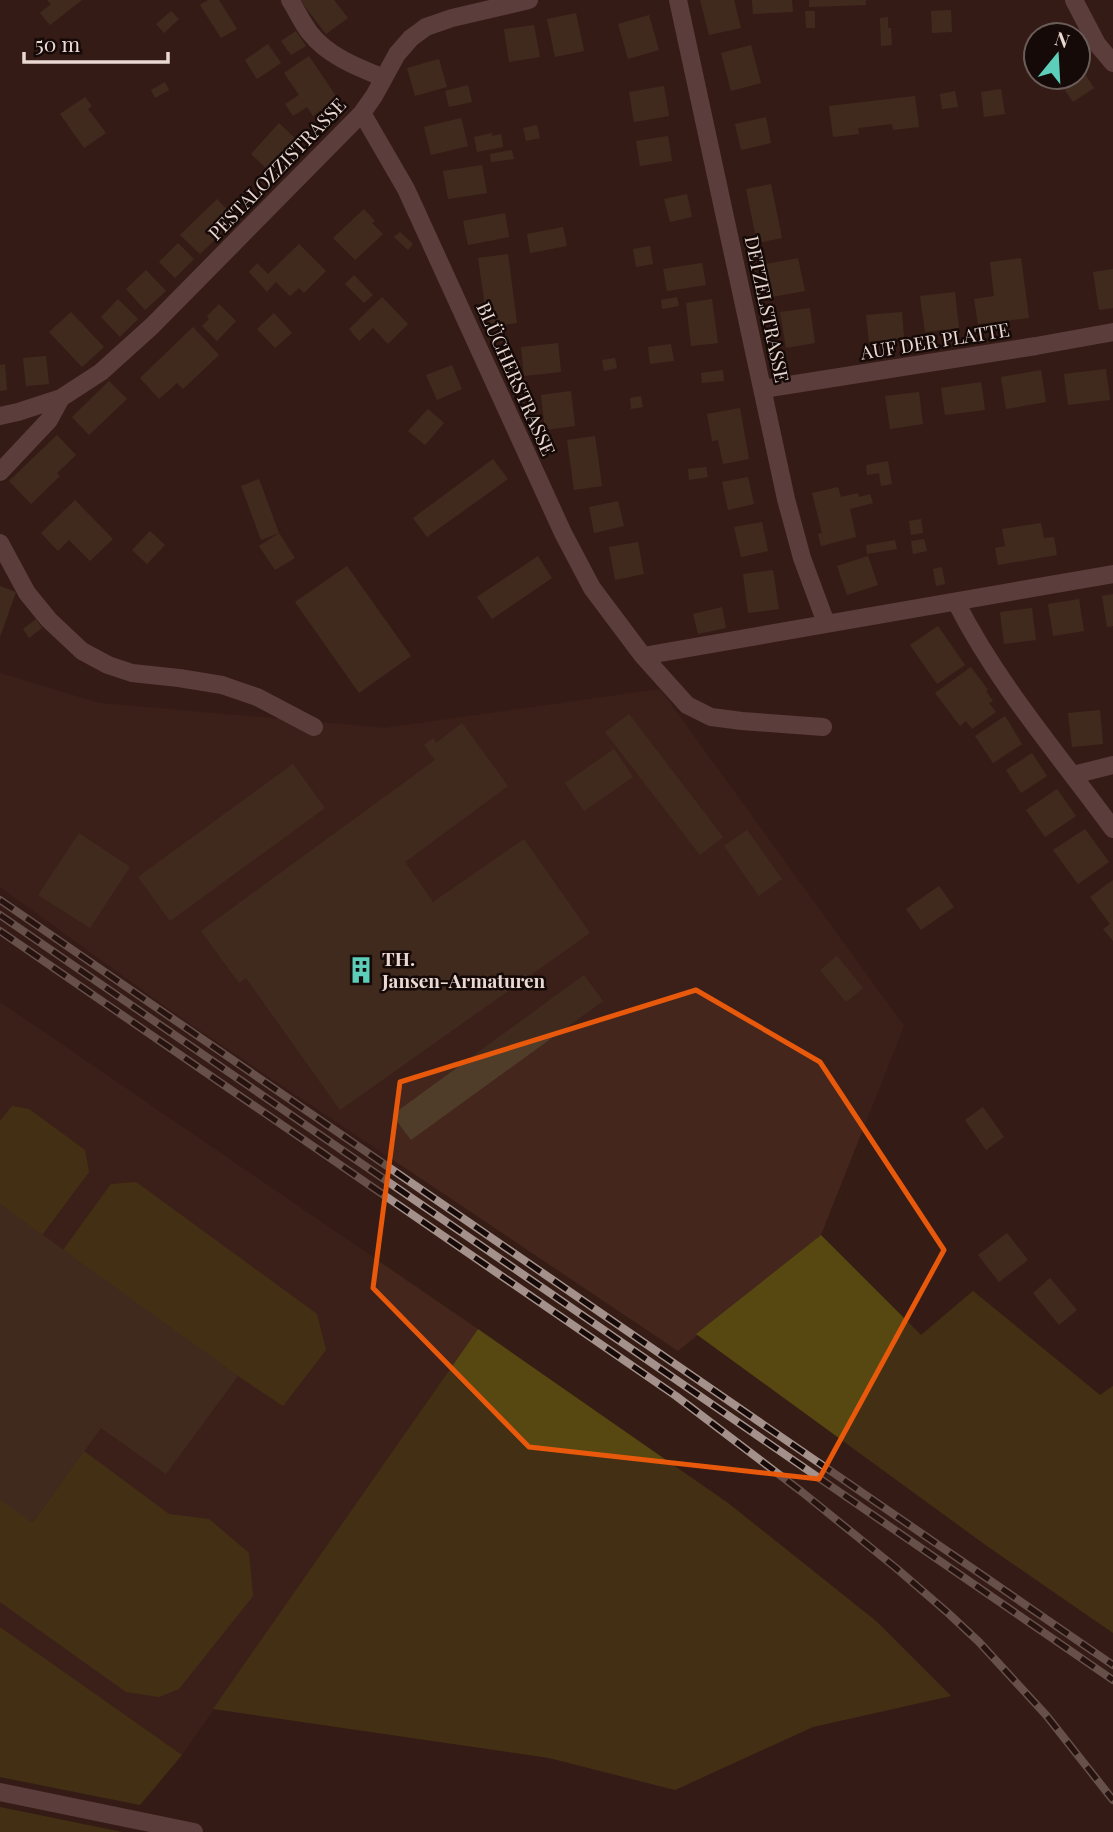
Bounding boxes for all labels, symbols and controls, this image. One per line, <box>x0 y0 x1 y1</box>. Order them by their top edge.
scale bar <box>24 21 168 65</box>
north arrow <box>1022 21 1092 91</box>
text: N <box>1052 24 1073 53</box>
text: 50 m <box>35 29 81 57</box>
street label: PESTALOZZISTRASSE <box>202 92 351 245</box>
street label: DETZELSTRASSE <box>740 233 796 385</box>
street label: BLÜCHERSTRASSE <box>471 298 562 459</box>
street label: AUF DER PLATTE <box>858 315 1011 365</box>
place label: TH. Jansen-Armaturen <box>381 945 546 993</box>
building icon: TH. Jansen-Armaturen <box>346 955 376 985</box>

